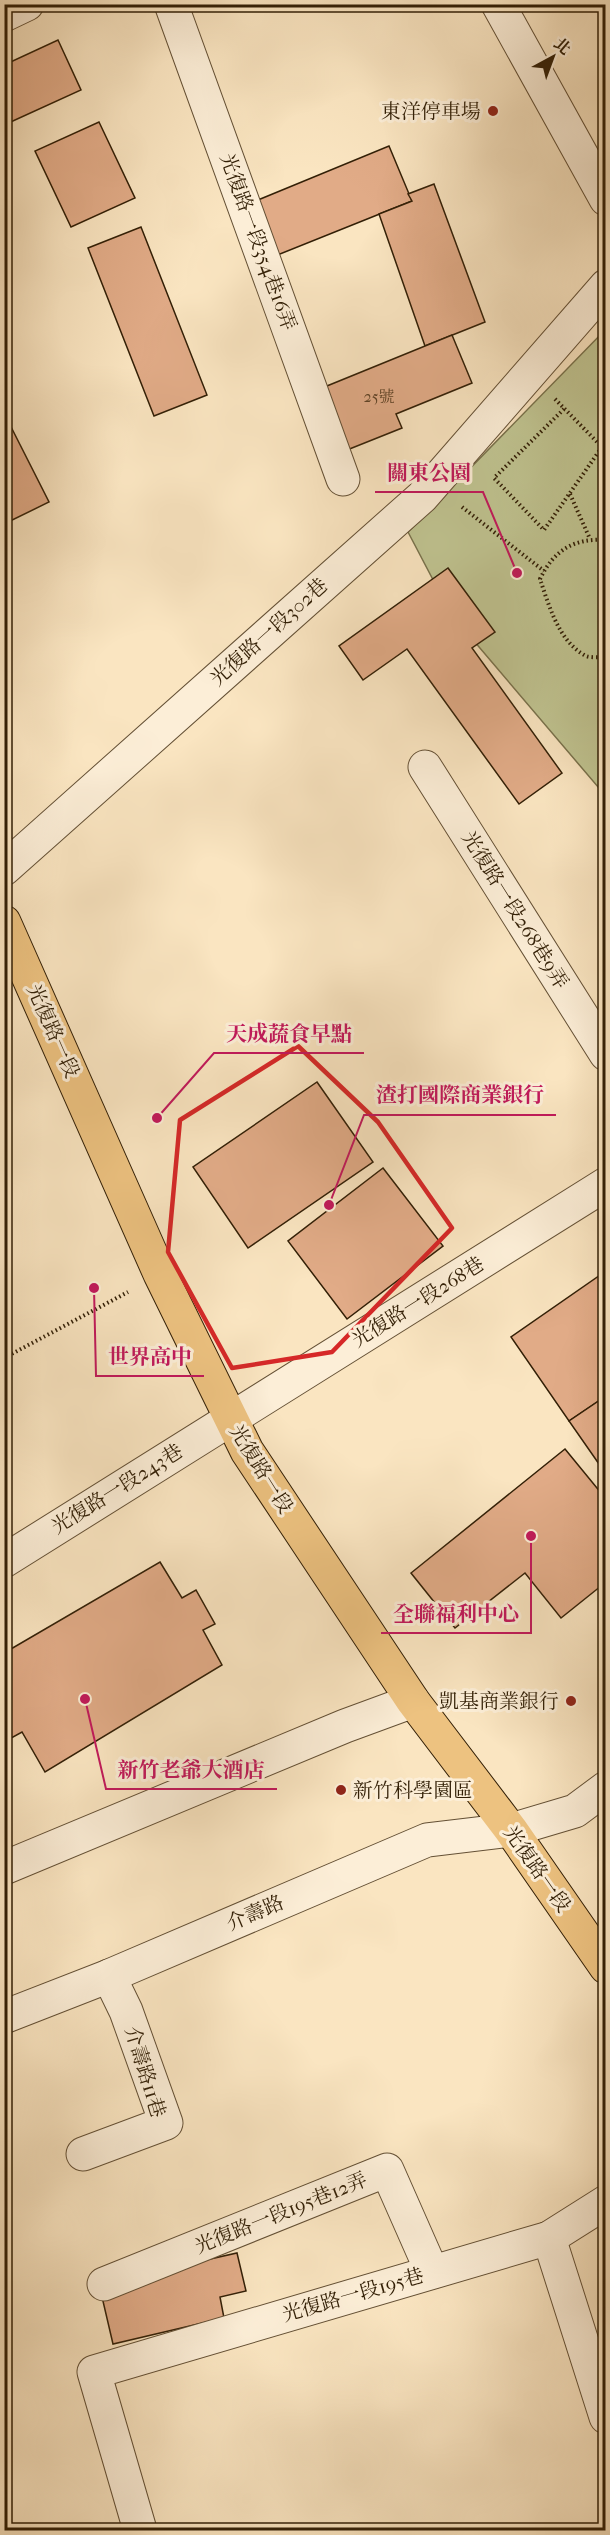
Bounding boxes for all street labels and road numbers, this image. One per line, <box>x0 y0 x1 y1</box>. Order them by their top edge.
street label: 光復路一段354巷16弄 <box>215 150 301 334</box>
street label: 光復路一段302巷 <box>206 573 332 691</box>
street label: 光復路一段268巷9弄 <box>457 827 573 993</box>
street label: 光復路一段 <box>22 981 84 1081</box>
street label: 光復路一段268巷 <box>348 1252 488 1352</box>
street label: 光復路一段 <box>225 1421 297 1517</box>
street label: 光復路一段243巷 <box>47 1439 187 1539</box>
street label: 光復路一段 <box>499 1821 575 1917</box>
street label: 介壽路 <box>223 1891 287 1935</box>
street label: 介壽路11巷 <box>120 2024 170 2120</box>
street label: 光復路一段195巷12弄 <box>192 2168 370 2258</box>
street label: 光復路一段195巷 <box>280 2264 426 2326</box>

